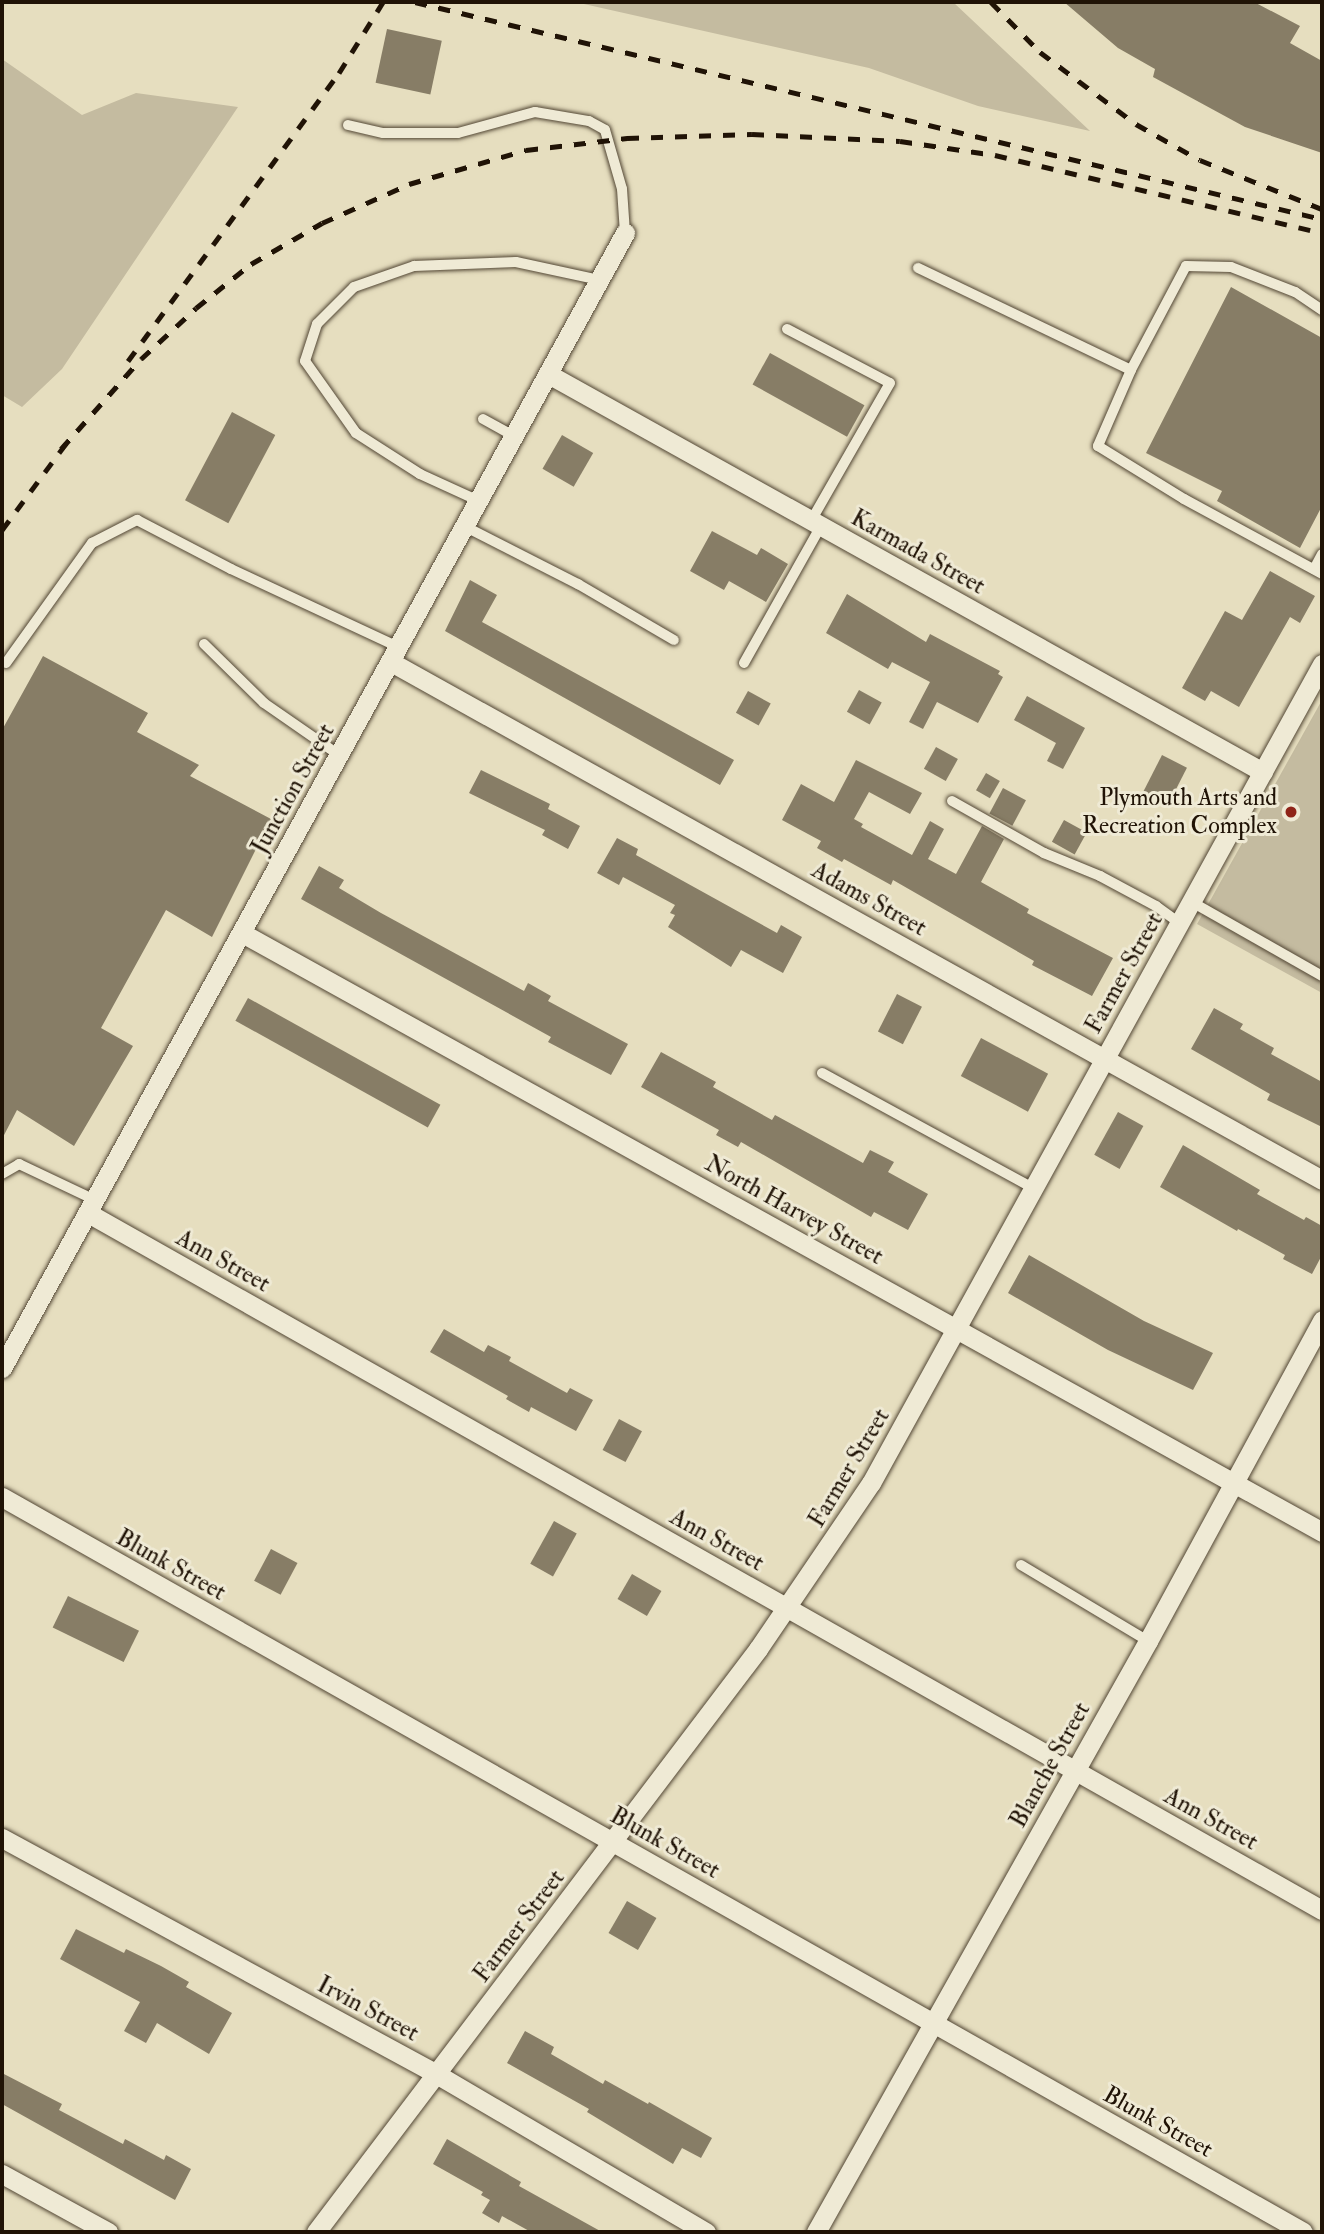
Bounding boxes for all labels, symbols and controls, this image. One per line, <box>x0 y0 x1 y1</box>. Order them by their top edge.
street label: Karmada Street <box>846 503 990 601</box>
street label: Junction Street <box>245 719 341 859</box>
place label: Plymouth Arts and Recreation Complex <box>1082 784 1277 840</box>
marker: Plymouth Arts and Recreation Complex <box>1283 804 1299 820</box>
street label: Adams Street <box>807 856 931 942</box>
street label: Farmer Street <box>1079 908 1169 1038</box>
street label: North Harvey Street <box>700 1149 888 1271</box>
street label: Ann Street <box>171 1223 275 1299</box>
street label: Farmer Street <box>802 1403 896 1533</box>
street label: Ann Street <box>665 1502 769 1578</box>
street label: Blunk Street <box>111 1523 231 1607</box>
street label: Blanche Street <box>1004 1697 1096 1833</box>
street label: Ann Street <box>1159 1781 1263 1857</box>
street label: Blunk Street <box>605 1801 725 1885</box>
street label: Farmer Street <box>467 1864 571 1988</box>
street label: Irvin Street <box>312 1970 424 2048</box>
street label: Blunk Street <box>1098 2080 1218 2164</box>

